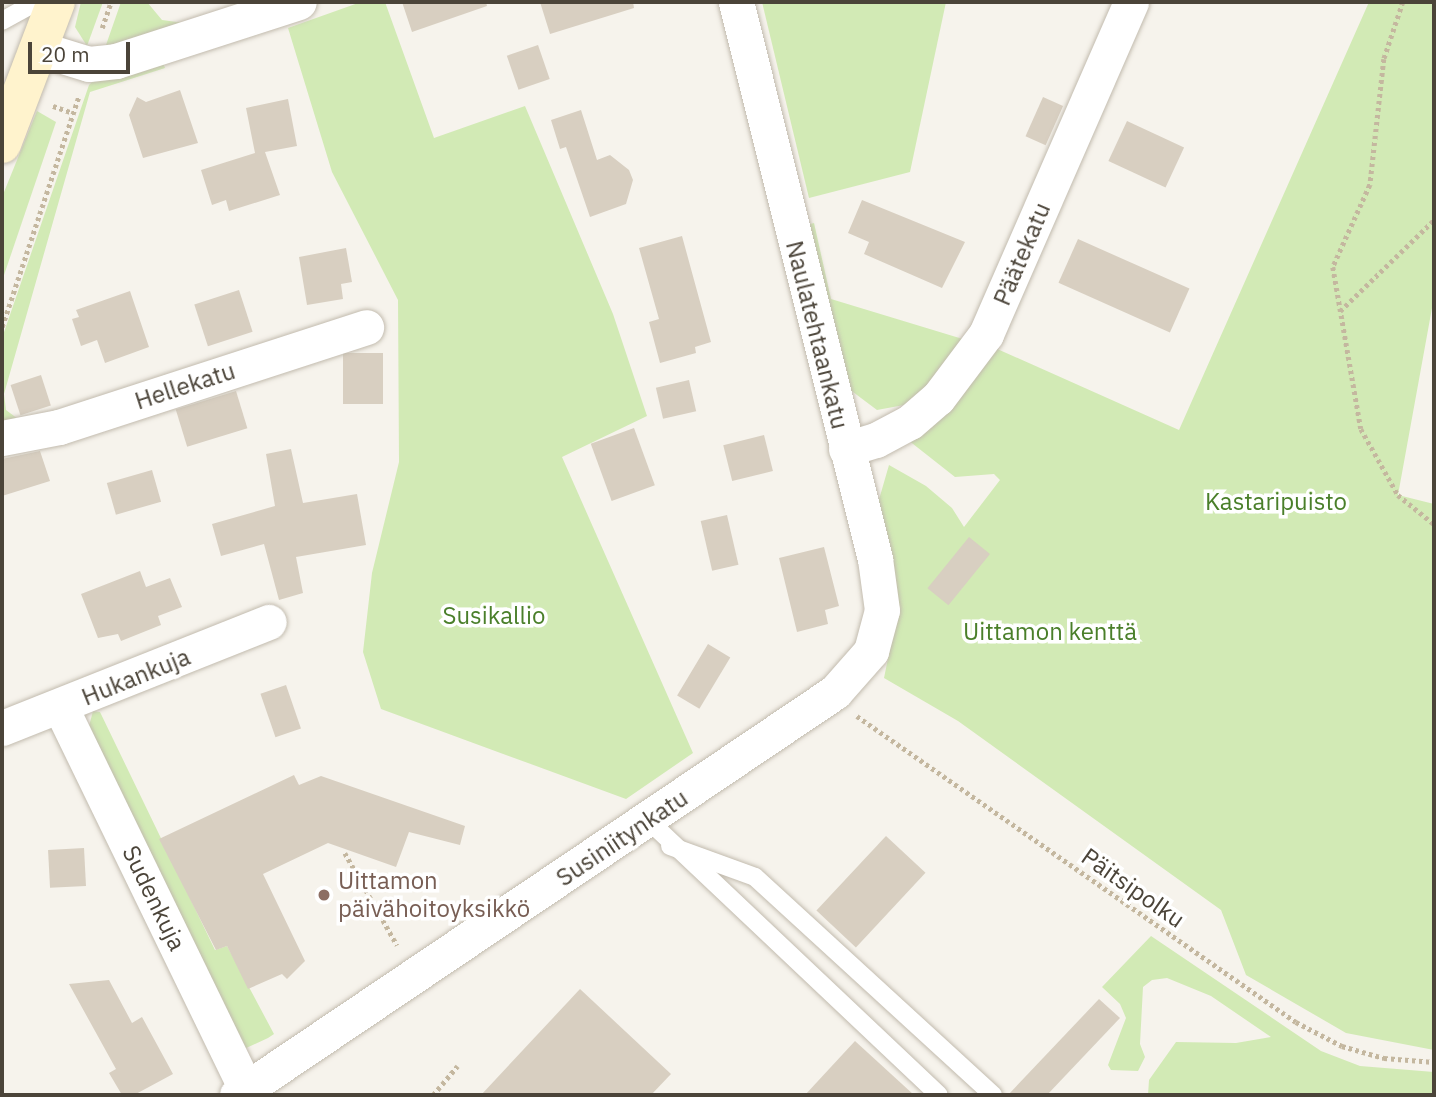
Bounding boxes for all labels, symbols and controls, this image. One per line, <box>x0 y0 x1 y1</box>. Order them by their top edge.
scale bar <box>32 28 133 72</box>
text: 20 m <box>41 40 90 68</box>
street label: Päätekatu <box>987 198 1057 310</box>
street label: Naulatehtaankatu <box>780 238 854 432</box>
street label: Hellekatu <box>131 356 239 416</box>
park label: Kastaripuisto <box>1205 488 1347 516</box>
park label: Susikallio <box>443 602 545 630</box>
park label: Uittamon kenttä <box>963 618 1137 646</box>
street label: Hukankuja <box>78 642 194 712</box>
street label: Susiniitynkatu <box>551 783 693 893</box>
street label: Sudenkuja <box>116 841 192 955</box>
street label: Päitsipolku <box>1076 842 1190 934</box>
place label: Uittamon päivähoitoyksikkö <box>338 867 530 923</box>
marker: Uittamon päivähoitoyksikkö <box>316 887 332 903</box>

